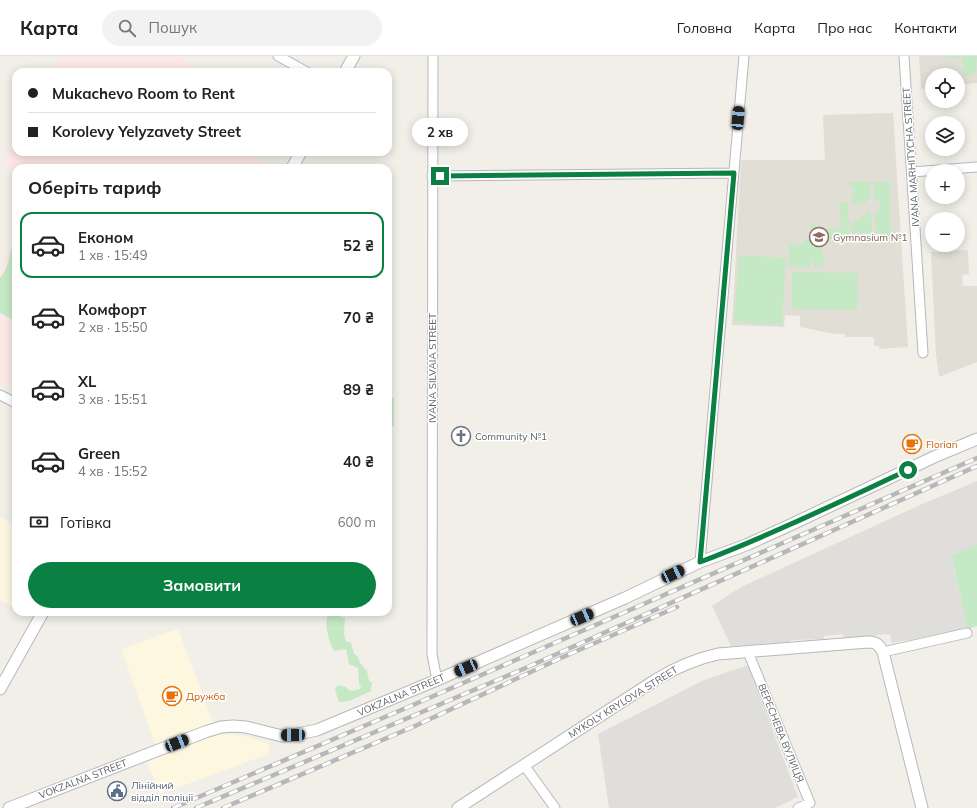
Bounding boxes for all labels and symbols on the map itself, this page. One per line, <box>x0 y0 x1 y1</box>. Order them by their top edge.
street label: IVANA MARHITYCHA STREET <box>900 87 922 227</box>
car <box>731 106 745 130</box>
callout: 2 хв <box>412 118 468 146</box>
route end <box>431 167 449 185</box>
school or university icon: Gymnasium №1 <box>808 226 830 248</box>
place label: Gymnasium №1 <box>833 231 908 244</box>
street label: IVANA SILVAIA STREET <box>426 313 439 423</box>
church icon: Community №1 <box>450 425 472 447</box>
place label: Community №1 <box>475 430 547 443</box>
cafe icon: Florian <box>901 433 923 455</box>
place label: Florian <box>926 438 958 451</box>
route start <box>899 461 917 479</box>
car <box>660 563 686 585</box>
car <box>569 607 595 627</box>
car <box>453 658 479 678</box>
street label: MYKOLY KRYLOVA STREET <box>566 663 680 741</box>
street label: VOKZALNA STREET <box>355 671 447 719</box>
street label: ВЕРЕСНЕВА ВУЛИЦЯ <box>755 682 807 784</box>
cafe icon: Дружба <box>161 685 183 707</box>
place label: Дружба <box>186 690 225 703</box>
car <box>281 729 305 741</box>
car <box>164 733 190 753</box>
street label: VOKZALNA STREET <box>37 756 129 802</box>
place label: Лінійний відділ поліції <box>131 779 194 804</box>
public building icon: Лінійний відділ поліції <box>106 780 128 802</box>

